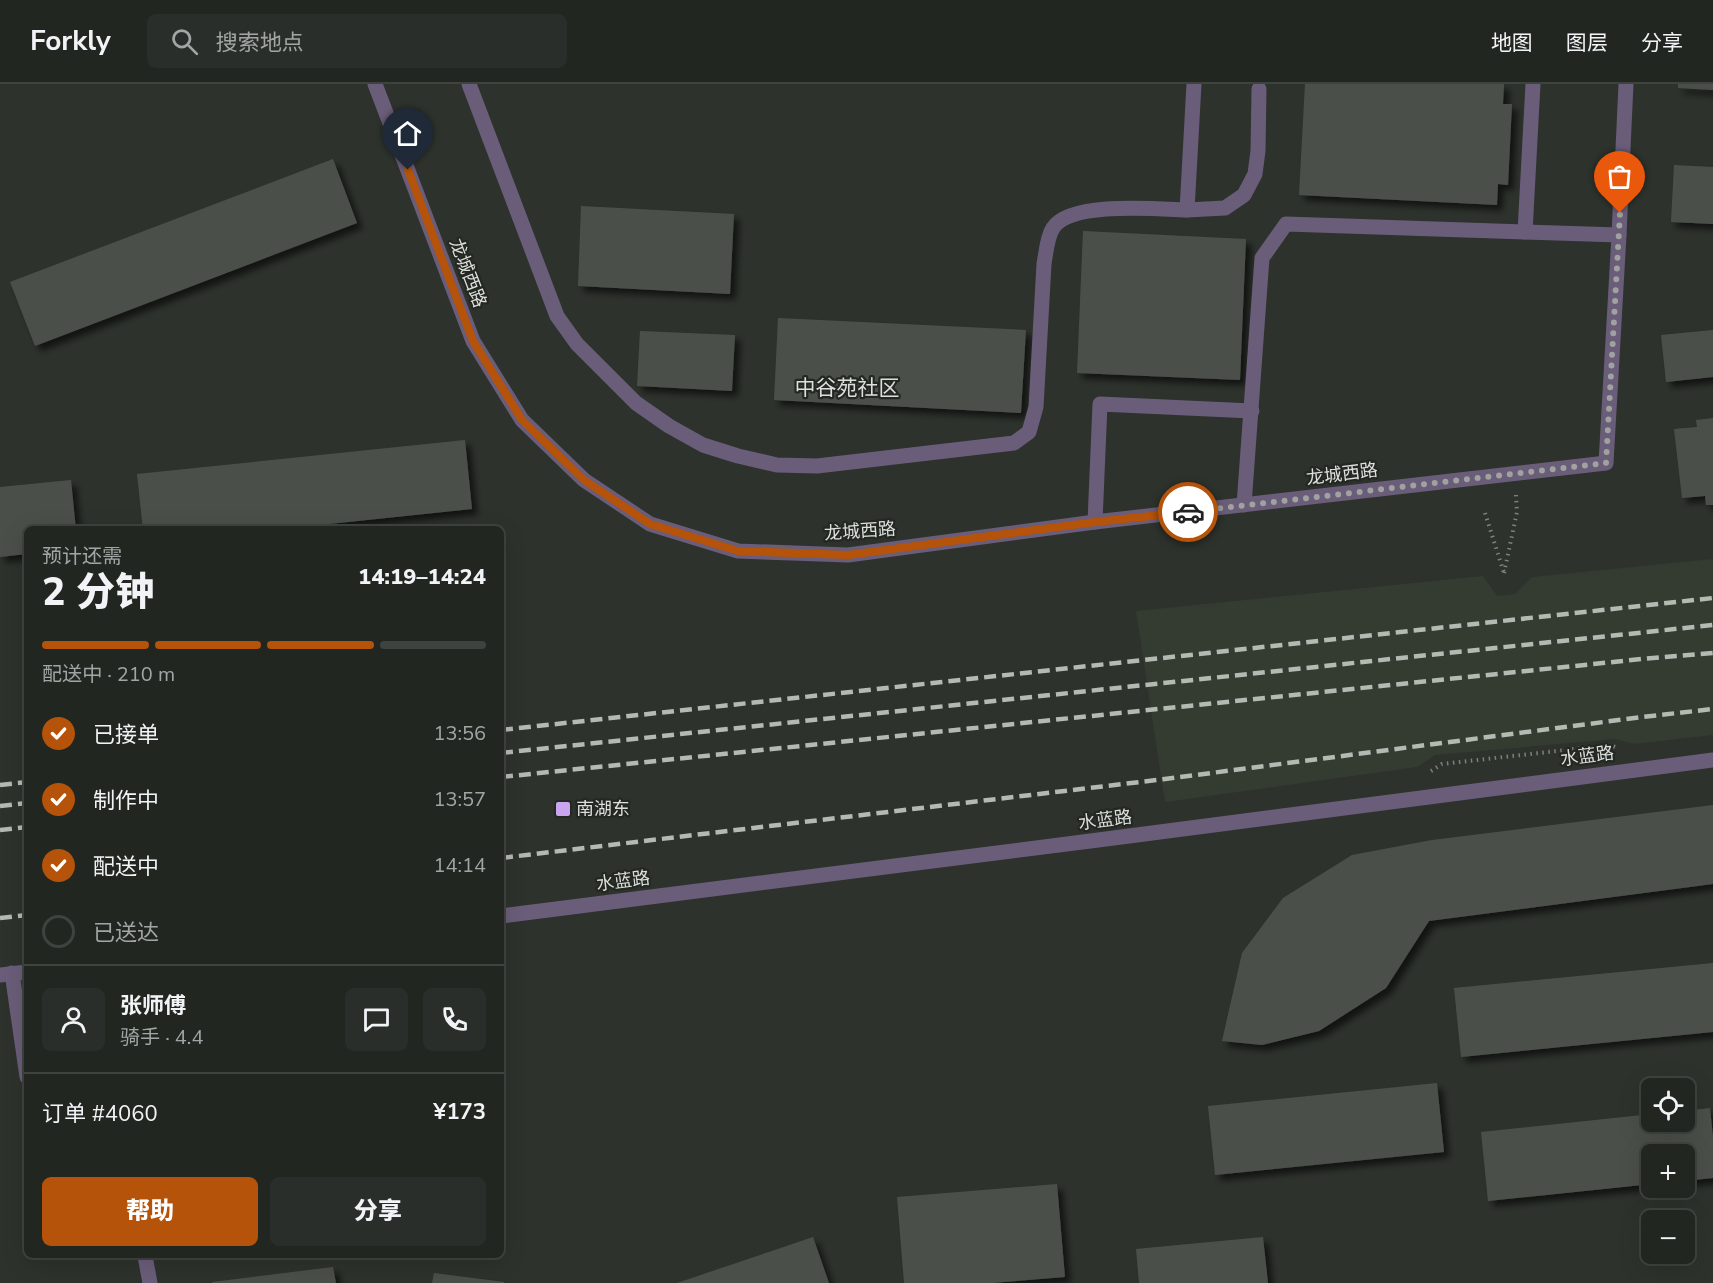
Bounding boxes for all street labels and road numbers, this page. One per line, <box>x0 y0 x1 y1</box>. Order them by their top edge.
street label: 龙城西路 <box>444 235 492 311</box>
street label: 龙城西路 <box>1305 458 1379 490</box>
street label: 龙城西路 <box>823 517 897 545</box>
street label: 水蓝路 <box>1559 741 1615 771</box>
street label: 水蓝路 <box>1077 805 1133 835</box>
street label: 水蓝路 <box>595 866 651 896</box>

